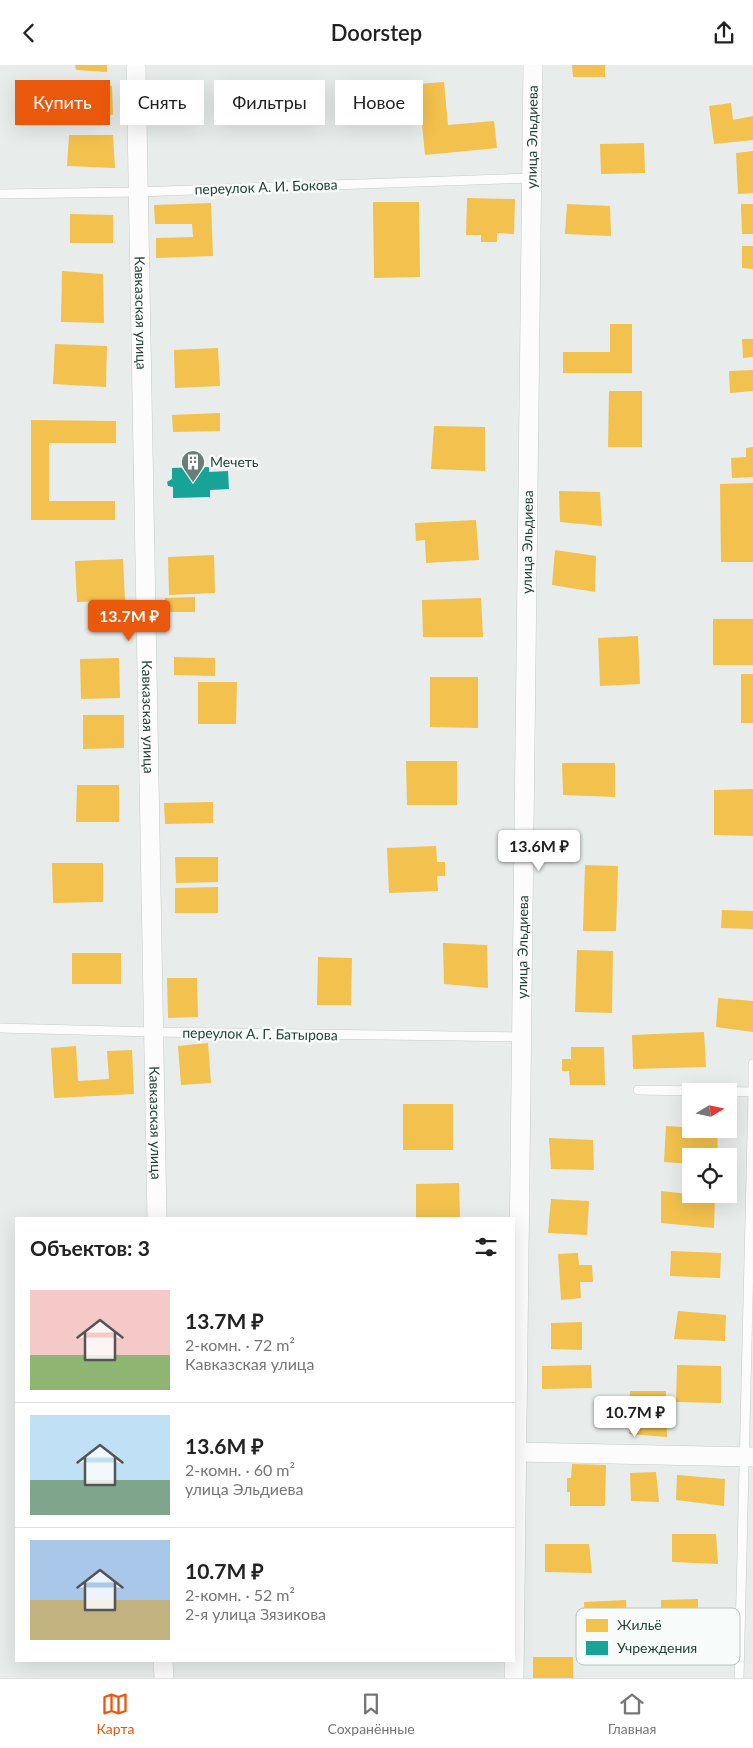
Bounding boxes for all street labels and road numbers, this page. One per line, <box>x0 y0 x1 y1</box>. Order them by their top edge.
street label: улица Эльдиева <box>523 85 541 189</box>
street label: переулок А. И. Бокова <box>194 176 338 197</box>
street label: Кавказская улица <box>131 256 151 370</box>
street label: улица Эльдиева <box>518 490 536 594</box>
street label: Кавказская улица <box>139 660 158 774</box>
street label: улица Эльдиева <box>513 895 531 999</box>
street label: переулок А. Г. Батырова <box>182 1024 338 1043</box>
street label: Кавказская улица <box>146 1066 165 1180</box>

